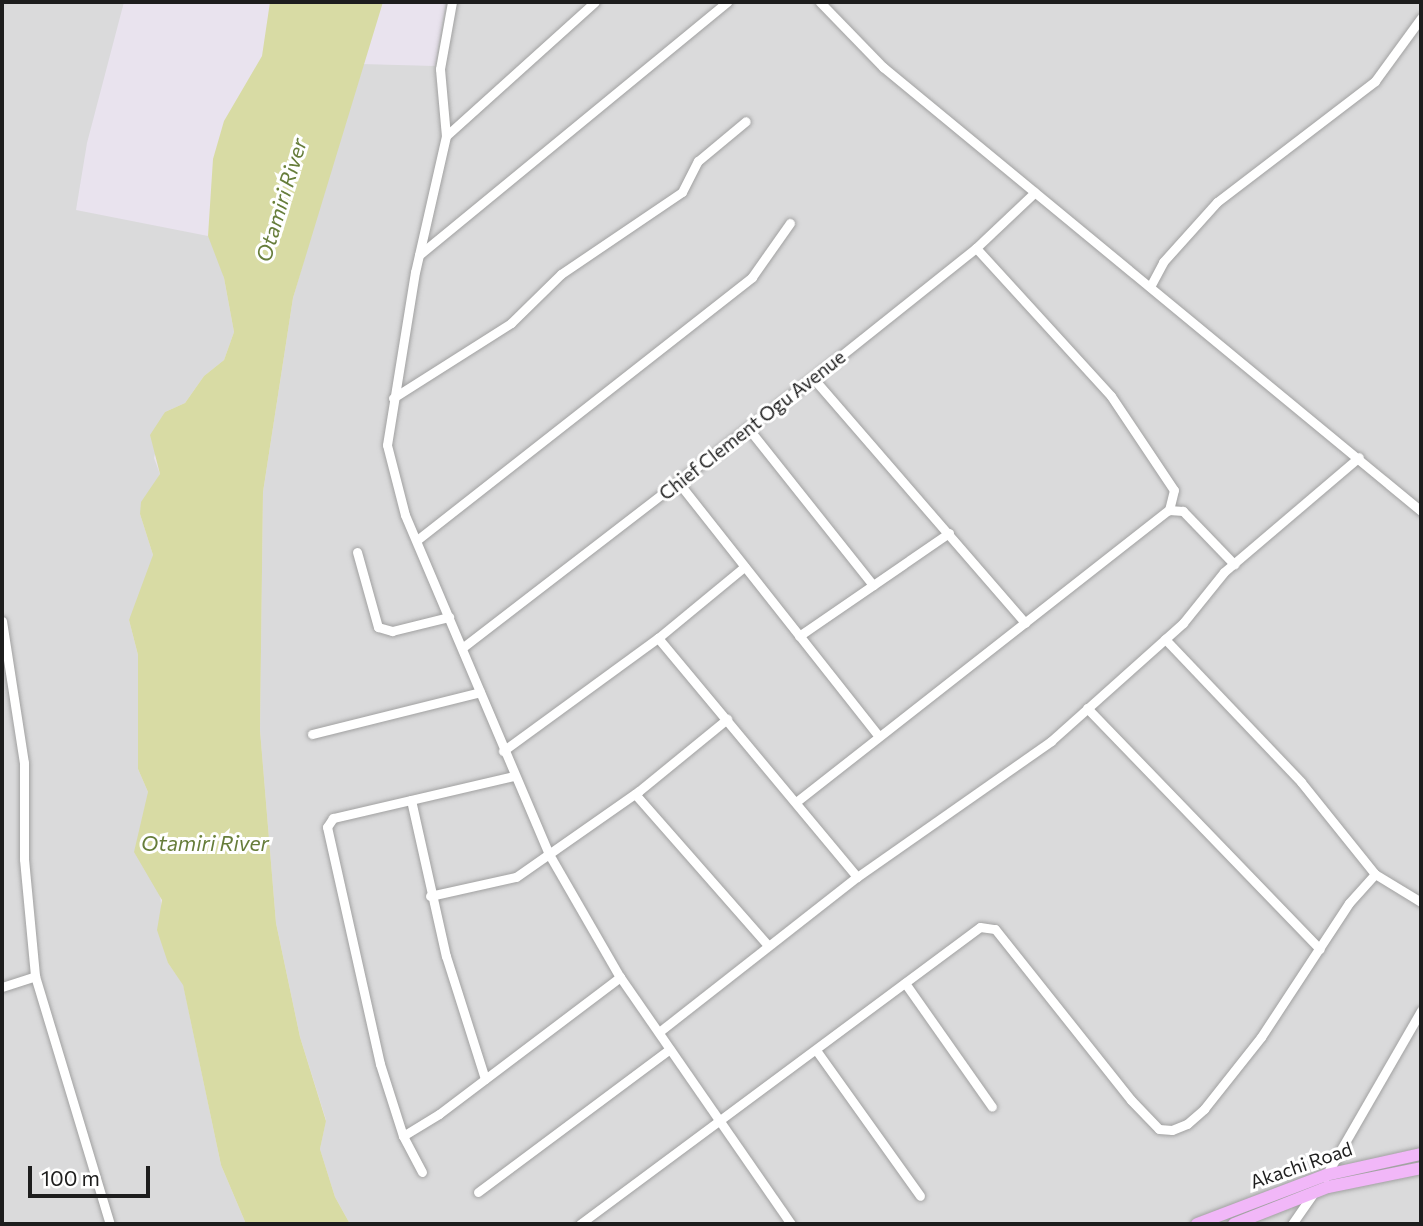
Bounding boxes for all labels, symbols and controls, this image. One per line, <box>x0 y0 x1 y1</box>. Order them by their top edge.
water label: Otamiri River <box>250 135 312 265</box>
street label: Chief Clement Ogu Avenue <box>654 345 850 505</box>
water label: Otamiri River <box>141 830 269 856</box>
street label: Akachi Road <box>1247 1137 1355 1193</box>
scale bar <box>32 1152 154 1196</box>
text: 100 m <box>41 1165 100 1190</box>

